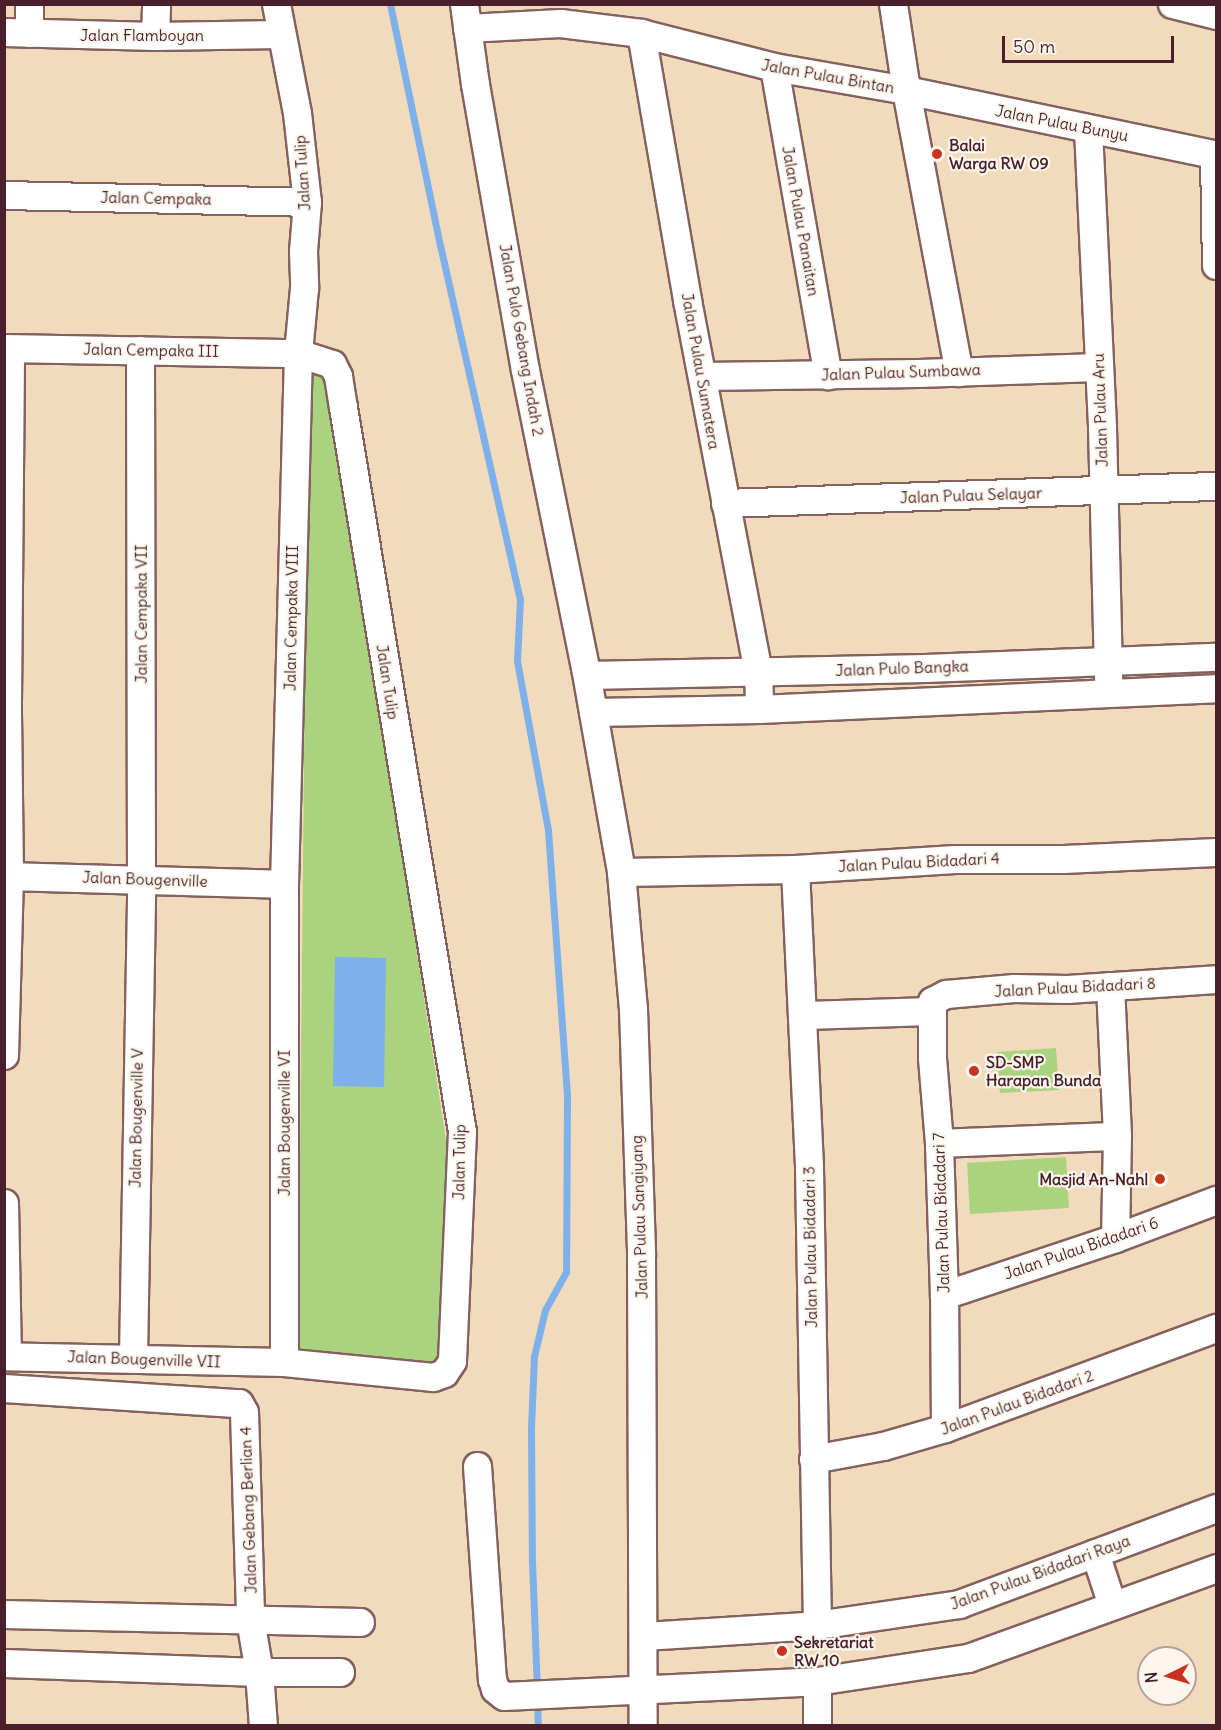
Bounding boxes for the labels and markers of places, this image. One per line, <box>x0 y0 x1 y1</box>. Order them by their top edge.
place label: Balai Warga RW 09 <box>949 135 1049 173</box>
marker: Balai Warga RW 09 <box>930 147 944 161</box>
place label: SD-SMP Harapan Bunda <box>986 1052 1101 1090</box>
marker: SD-SMP Harapan Bunda <box>967 1064 981 1078</box>
place label: Masjid An-Nahl <box>1039 1169 1148 1189</box>
marker: Masjid An-Nahl <box>1153 1172 1167 1186</box>
place label: Sekretariat RW 10 <box>794 1632 874 1670</box>
marker: Sekretariat RW 10 <box>775 1644 789 1658</box>

